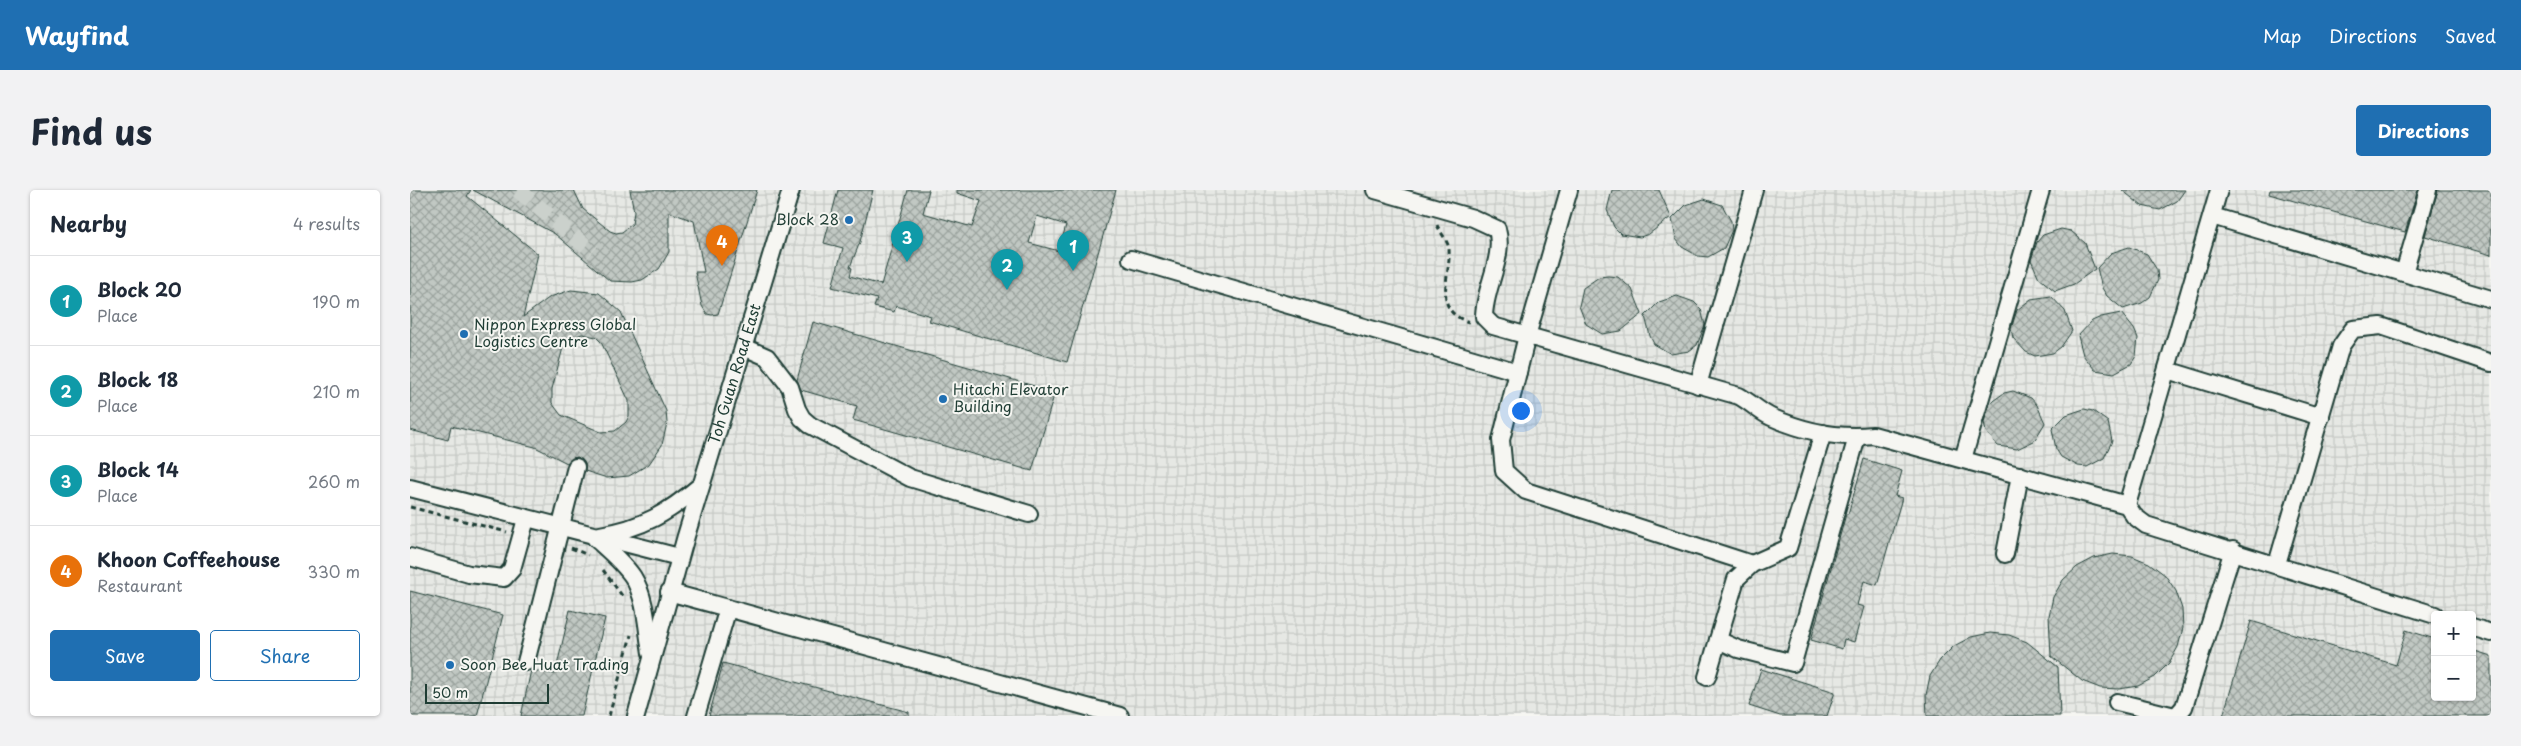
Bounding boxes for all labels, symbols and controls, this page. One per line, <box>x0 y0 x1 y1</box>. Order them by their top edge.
text: Wayfind <box>25 17 129 53</box>
text: Map <box>2263 22 2301 49</box>
text: Directions <box>2329 22 2417 49</box>
text: Saved <box>2445 22 2496 49</box>
text: Find us <box>30 104 152 157</box>
button: Directions <box>2356 105 2491 156</box>
text: Nearby <box>50 207 127 239</box>
place label: Block 28 <box>776 207 839 230</box>
text: 4 results <box>293 211 360 235</box>
marker: Block 28 <box>843 214 855 226</box>
pin: 3 <box>891 221 923 262</box>
pin: 4 <box>706 225 738 266</box>
pin: 1 <box>1057 230 1089 271</box>
pin: 2 <box>991 249 1023 290</box>
text: Block 20 <box>97 275 182 303</box>
text: 1 <box>62 289 70 313</box>
text: 190 m <box>312 289 360 313</box>
street label: Toh Guan Road East <box>701 300 766 447</box>
text: Place <box>97 303 138 327</box>
place label: Nippon Express Global Logistics Centre <box>474 312 636 352</box>
marker: Nippon Express Global Logistics Centre <box>458 328 470 340</box>
text: Block 18 <box>97 365 178 393</box>
place label: Hitachi Elevator Building <box>953 377 1069 417</box>
text: 2 <box>60 379 72 403</box>
text: 210 m <box>312 379 360 403</box>
text: Place <box>97 393 138 417</box>
marker: Hitachi Elevator Building <box>937 393 949 405</box>
your location <box>1508 398 1534 424</box>
text: Block 14 <box>97 455 179 483</box>
text: 3 <box>61 469 71 493</box>
text: 260 m <box>308 469 360 493</box>
text: Place <box>97 483 138 507</box>
text: Khoon Coffeehouse <box>97 545 280 573</box>
text: 4 <box>61 559 71 583</box>
text: 330 m <box>307 559 360 583</box>
text: Restaurant <box>97 573 183 597</box>
map controls <box>2431 611 2476 701</box>
button: + <box>2431 611 2476 656</box>
button: Save <box>50 630 200 681</box>
button: Share <box>210 630 360 681</box>
place label: Soon Bee Huat Trading <box>460 652 629 675</box>
button: − <box>2431 656 2476 701</box>
marker: Soon Bee Huat Trading <box>444 659 456 671</box>
scale bar <box>425 681 549 704</box>
text: 50 m <box>432 682 468 703</box>

